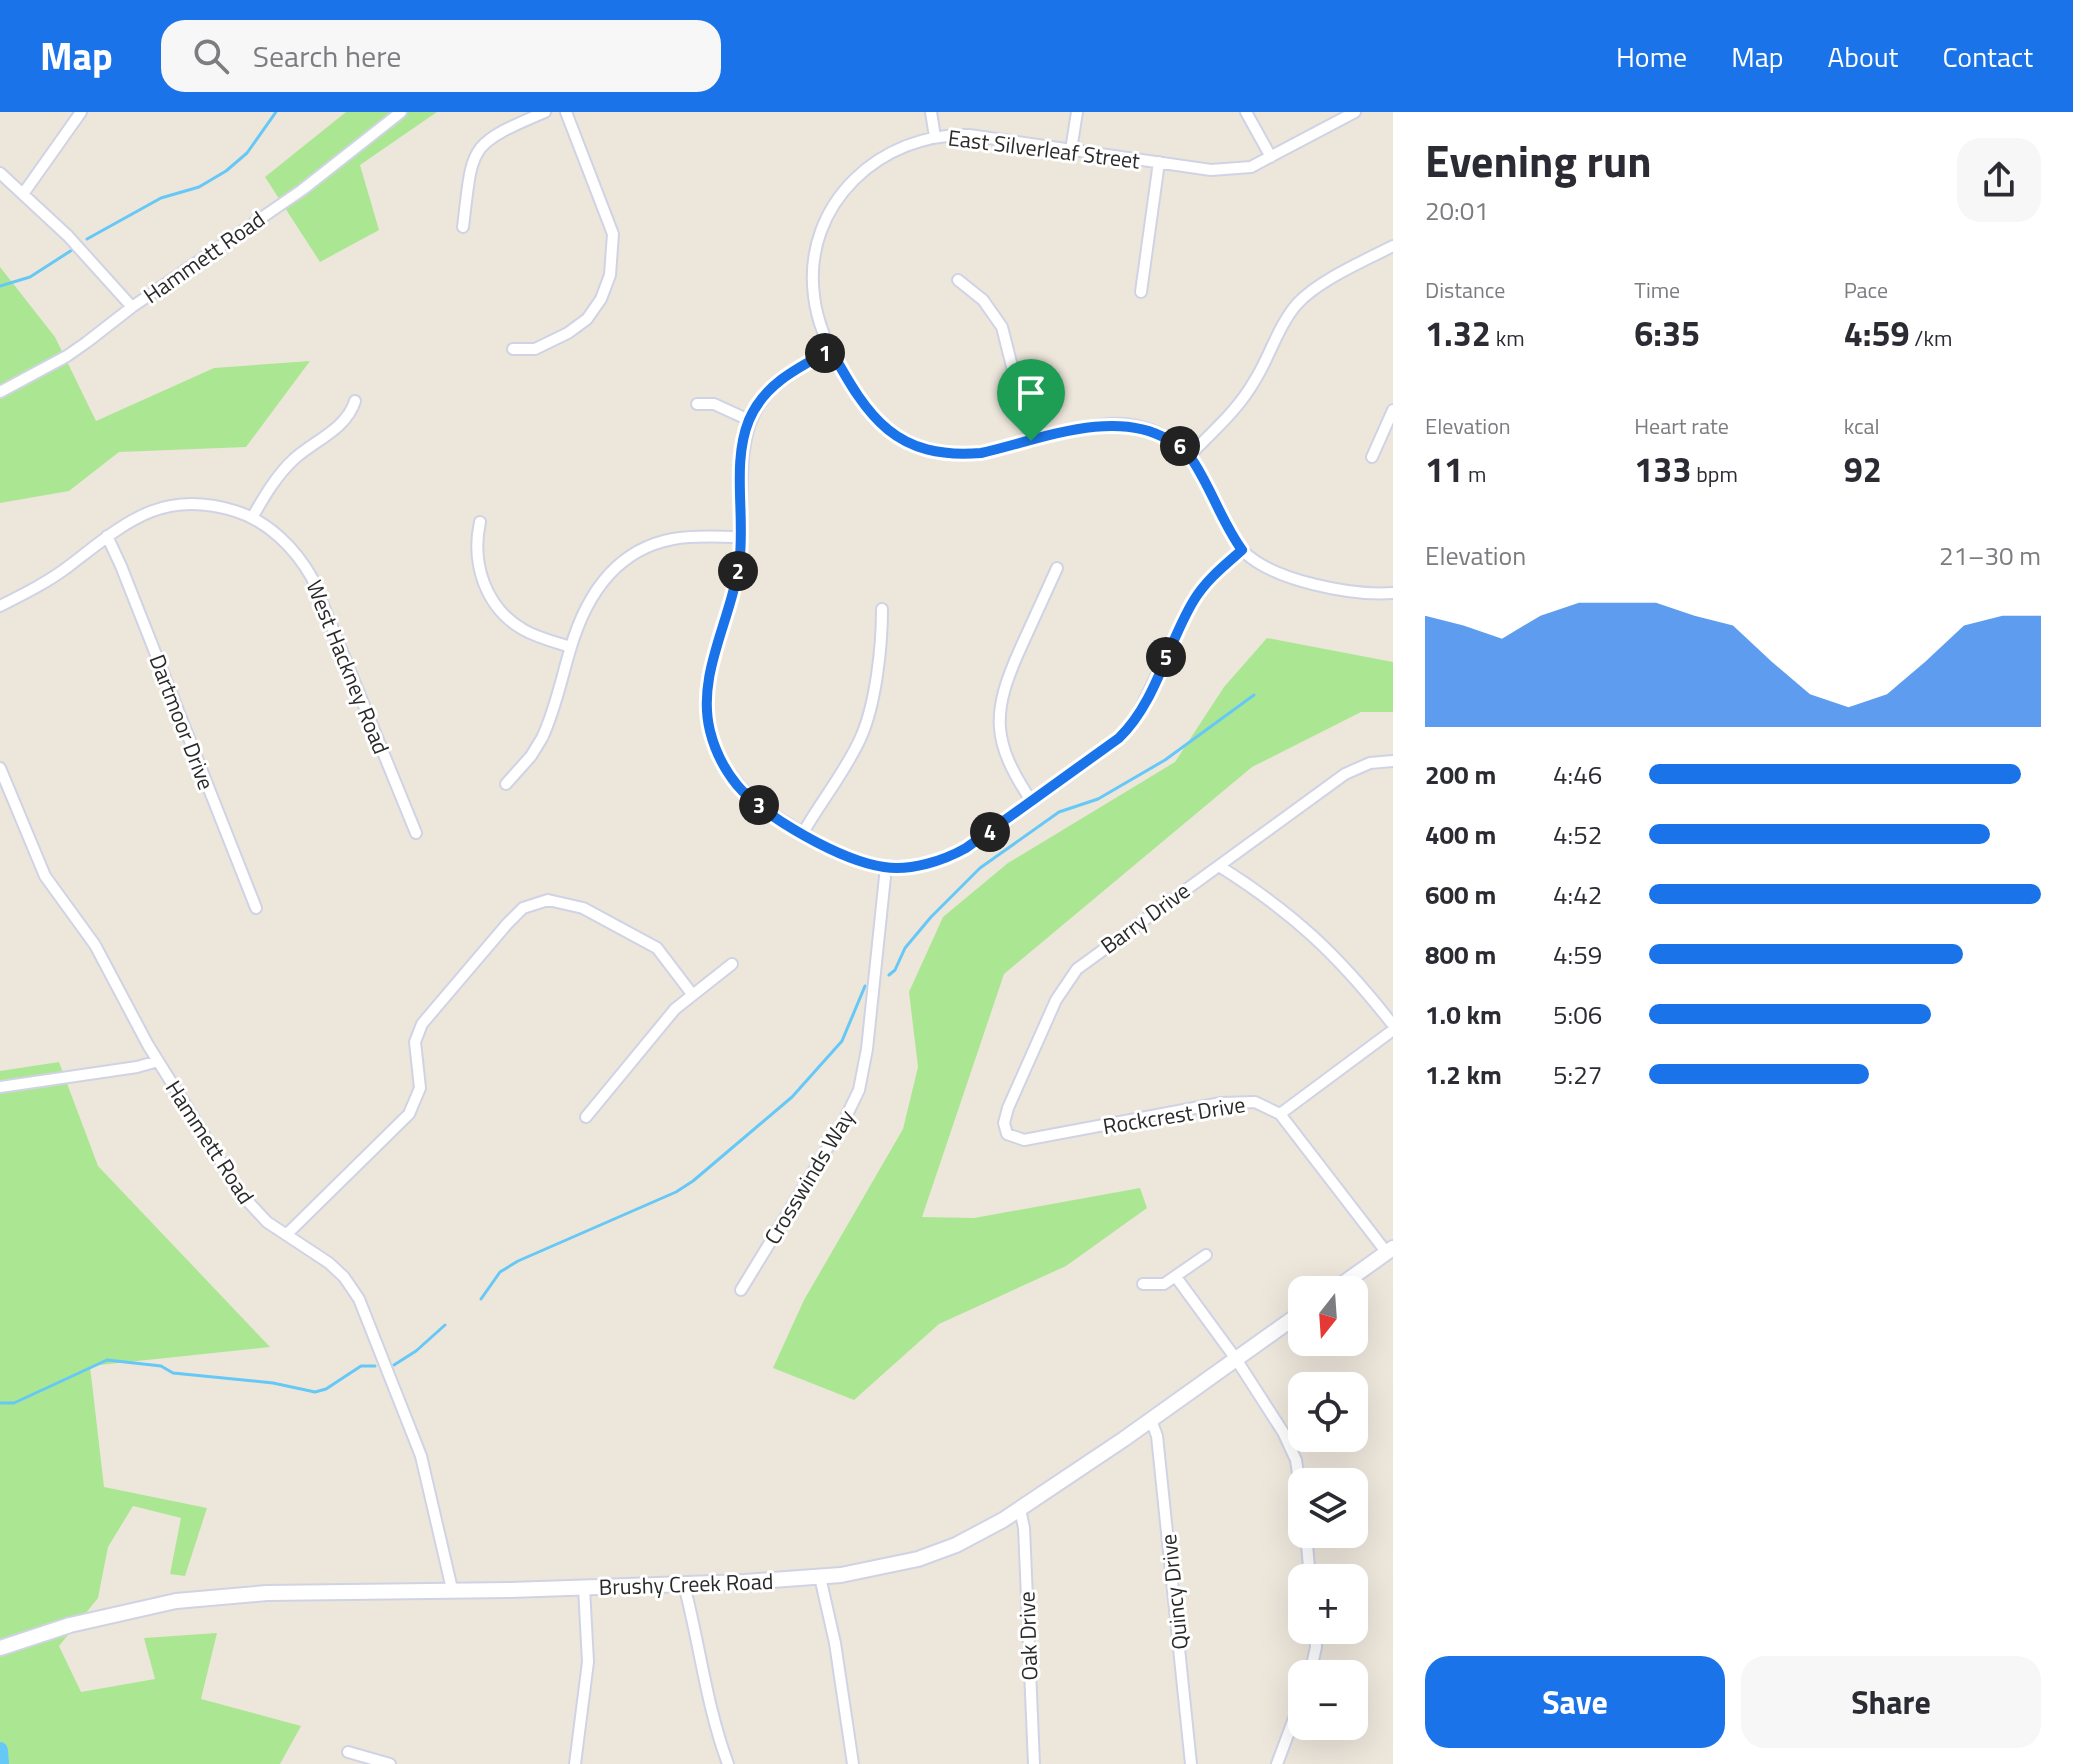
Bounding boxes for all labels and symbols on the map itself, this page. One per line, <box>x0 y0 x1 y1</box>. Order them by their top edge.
street label: East Silverleaf Street <box>946 120 1142 178</box>
street label: Hammett Road <box>136 202 272 312</box>
pin: 1 <box>805 333 845 373</box>
pin <box>997 359 1065 441</box>
pin: 6 <box>1160 426 1200 466</box>
pin: 2 <box>718 551 758 591</box>
street label: West Hackney Road <box>298 575 398 759</box>
pin: 5 <box>1146 637 1186 677</box>
street label: Dartmoor Drive <box>141 649 223 795</box>
pin: 3 <box>739 785 779 825</box>
pin: 4 <box>970 812 1010 852</box>
street label: Barry Drive <box>1093 874 1197 962</box>
street label: Hammett Road <box>157 1073 263 1211</box>
street label: Rockcrest Drive <box>1100 1087 1248 1143</box>
street label: Crosswinds Way <box>755 1103 863 1251</box>
north arrow <box>1288 1276 1368 1356</box>
street label: Quincy Drive <box>1151 1533 1197 1651</box>
street label: Brushy Creek Road <box>598 1564 774 1604</box>
street label: Oak Drive <box>1009 1591 1047 1681</box>

